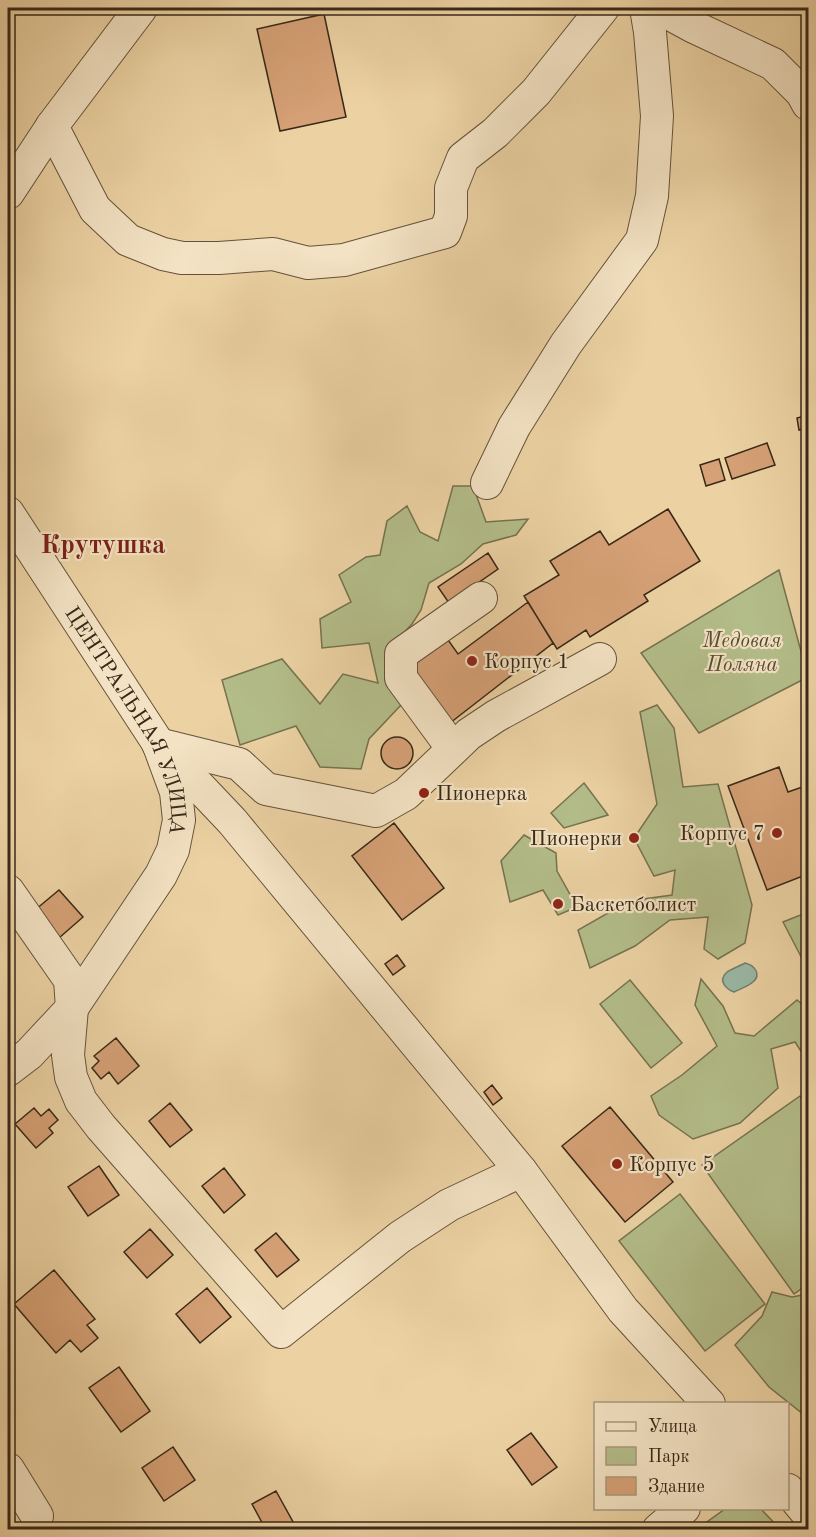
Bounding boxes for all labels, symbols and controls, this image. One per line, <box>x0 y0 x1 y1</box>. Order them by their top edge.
district label: Крутушка <box>40 532 166 559</box>
street label: ЦЕНТРАЛЬНАЯ УЛИЦА <box>60 603 188 837</box>
park label: Медовая Поляна <box>701 631 782 676</box>
place label: Корпус 1 <box>484 652 569 673</box>
marker: Корпус 1 <box>465 654 479 668</box>
place label: Пионерка <box>436 784 527 805</box>
marker: Пионерка <box>417 786 431 800</box>
place label: Корпус 7 <box>680 824 765 845</box>
marker: Корпус 7 <box>770 826 784 840</box>
place label: Пионерки <box>530 829 622 850</box>
marker: Пионерки <box>627 831 641 845</box>
place label: Баскетболист <box>570 895 696 916</box>
marker: Баскетболист <box>551 897 565 911</box>
place label: Корпус 5 <box>629 1155 714 1176</box>
marker: Корпус 5 <box>610 1157 624 1171</box>
legend <box>594 1402 789 1510</box>
text: Улица <box>648 1418 697 1436</box>
text: Парк <box>648 1448 689 1466</box>
text: Здание <box>648 1478 705 1496</box>

